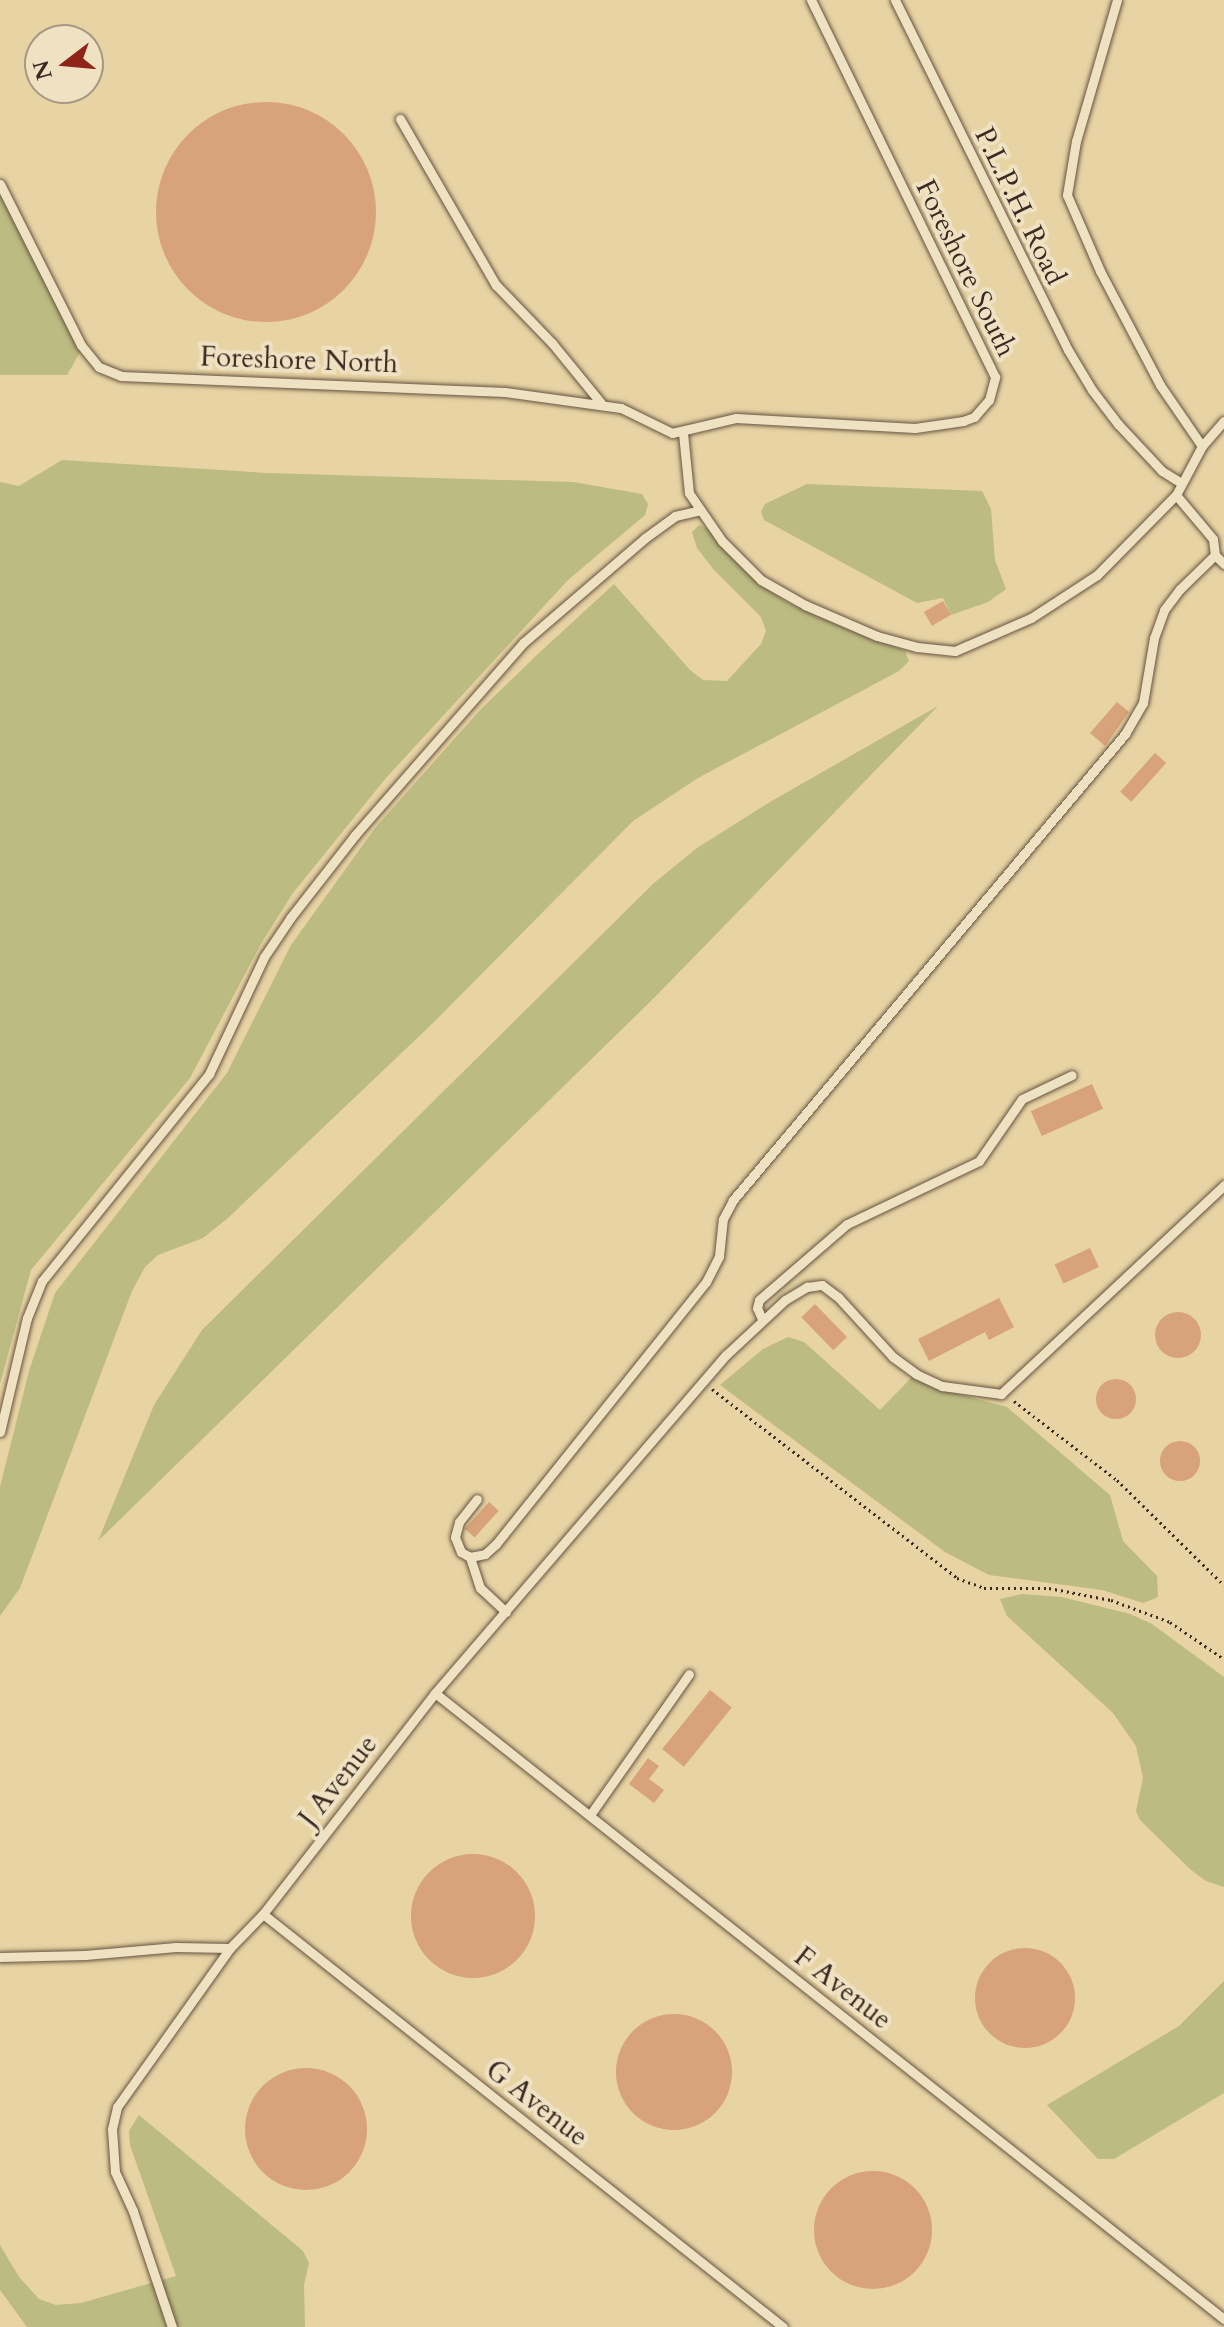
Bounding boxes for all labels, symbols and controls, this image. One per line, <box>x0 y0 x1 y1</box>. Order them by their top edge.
north arrow <box>24 24 104 104</box>
text: N <box>26 57 60 83</box>
street label: P.L.P.H. Road <box>967 122 1073 290</box>
street label: Foreshore South <box>909 174 1023 362</box>
street label: Foreshore North <box>200 340 398 380</box>
street label: J Avenue <box>292 1728 384 1834</box>
street label: F Avenue <box>788 1940 898 2036</box>
street label: G Avenue <box>479 2053 595 2153</box>

